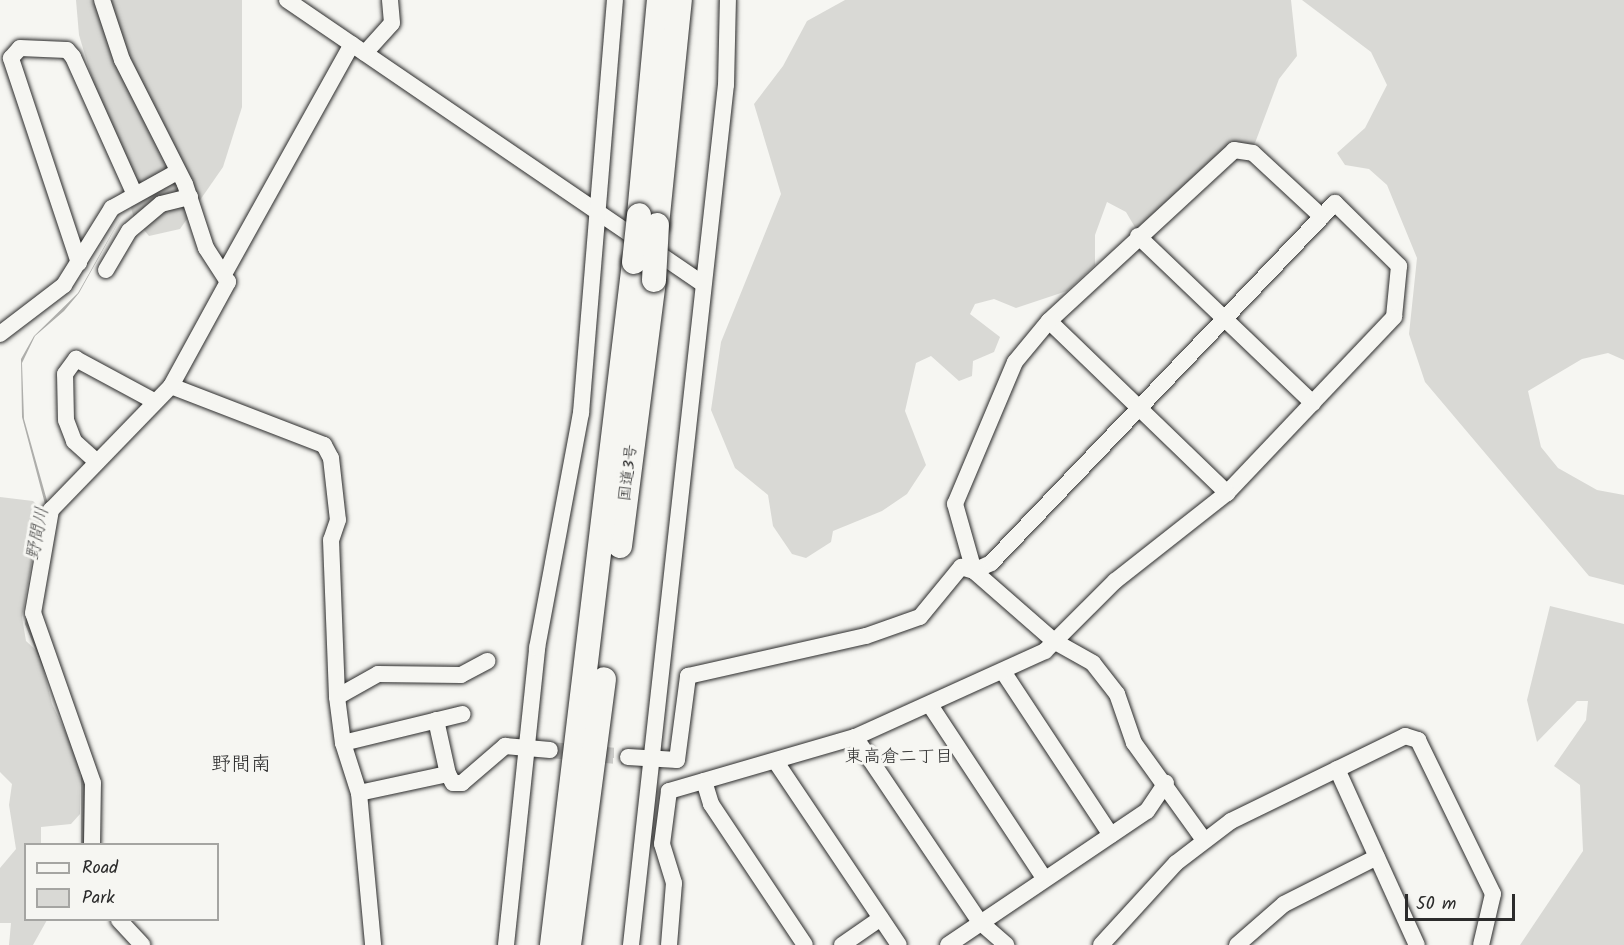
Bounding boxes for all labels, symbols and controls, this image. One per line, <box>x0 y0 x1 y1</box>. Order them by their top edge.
street label: 国道3号 <box>616 443 642 503</box>
water label: 野間川 <box>23 505 55 563</box>
district label: 東高倉二丁目 <box>845 747 953 769</box>
district label: 野間南 <box>211 753 271 777</box>
legend <box>24 843 219 921</box>
text: Road <box>82 854 118 883</box>
scale bar <box>1408 882 1518 920</box>
text: Park <box>82 884 115 913</box>
text: 50 m <box>1416 890 1456 919</box>

